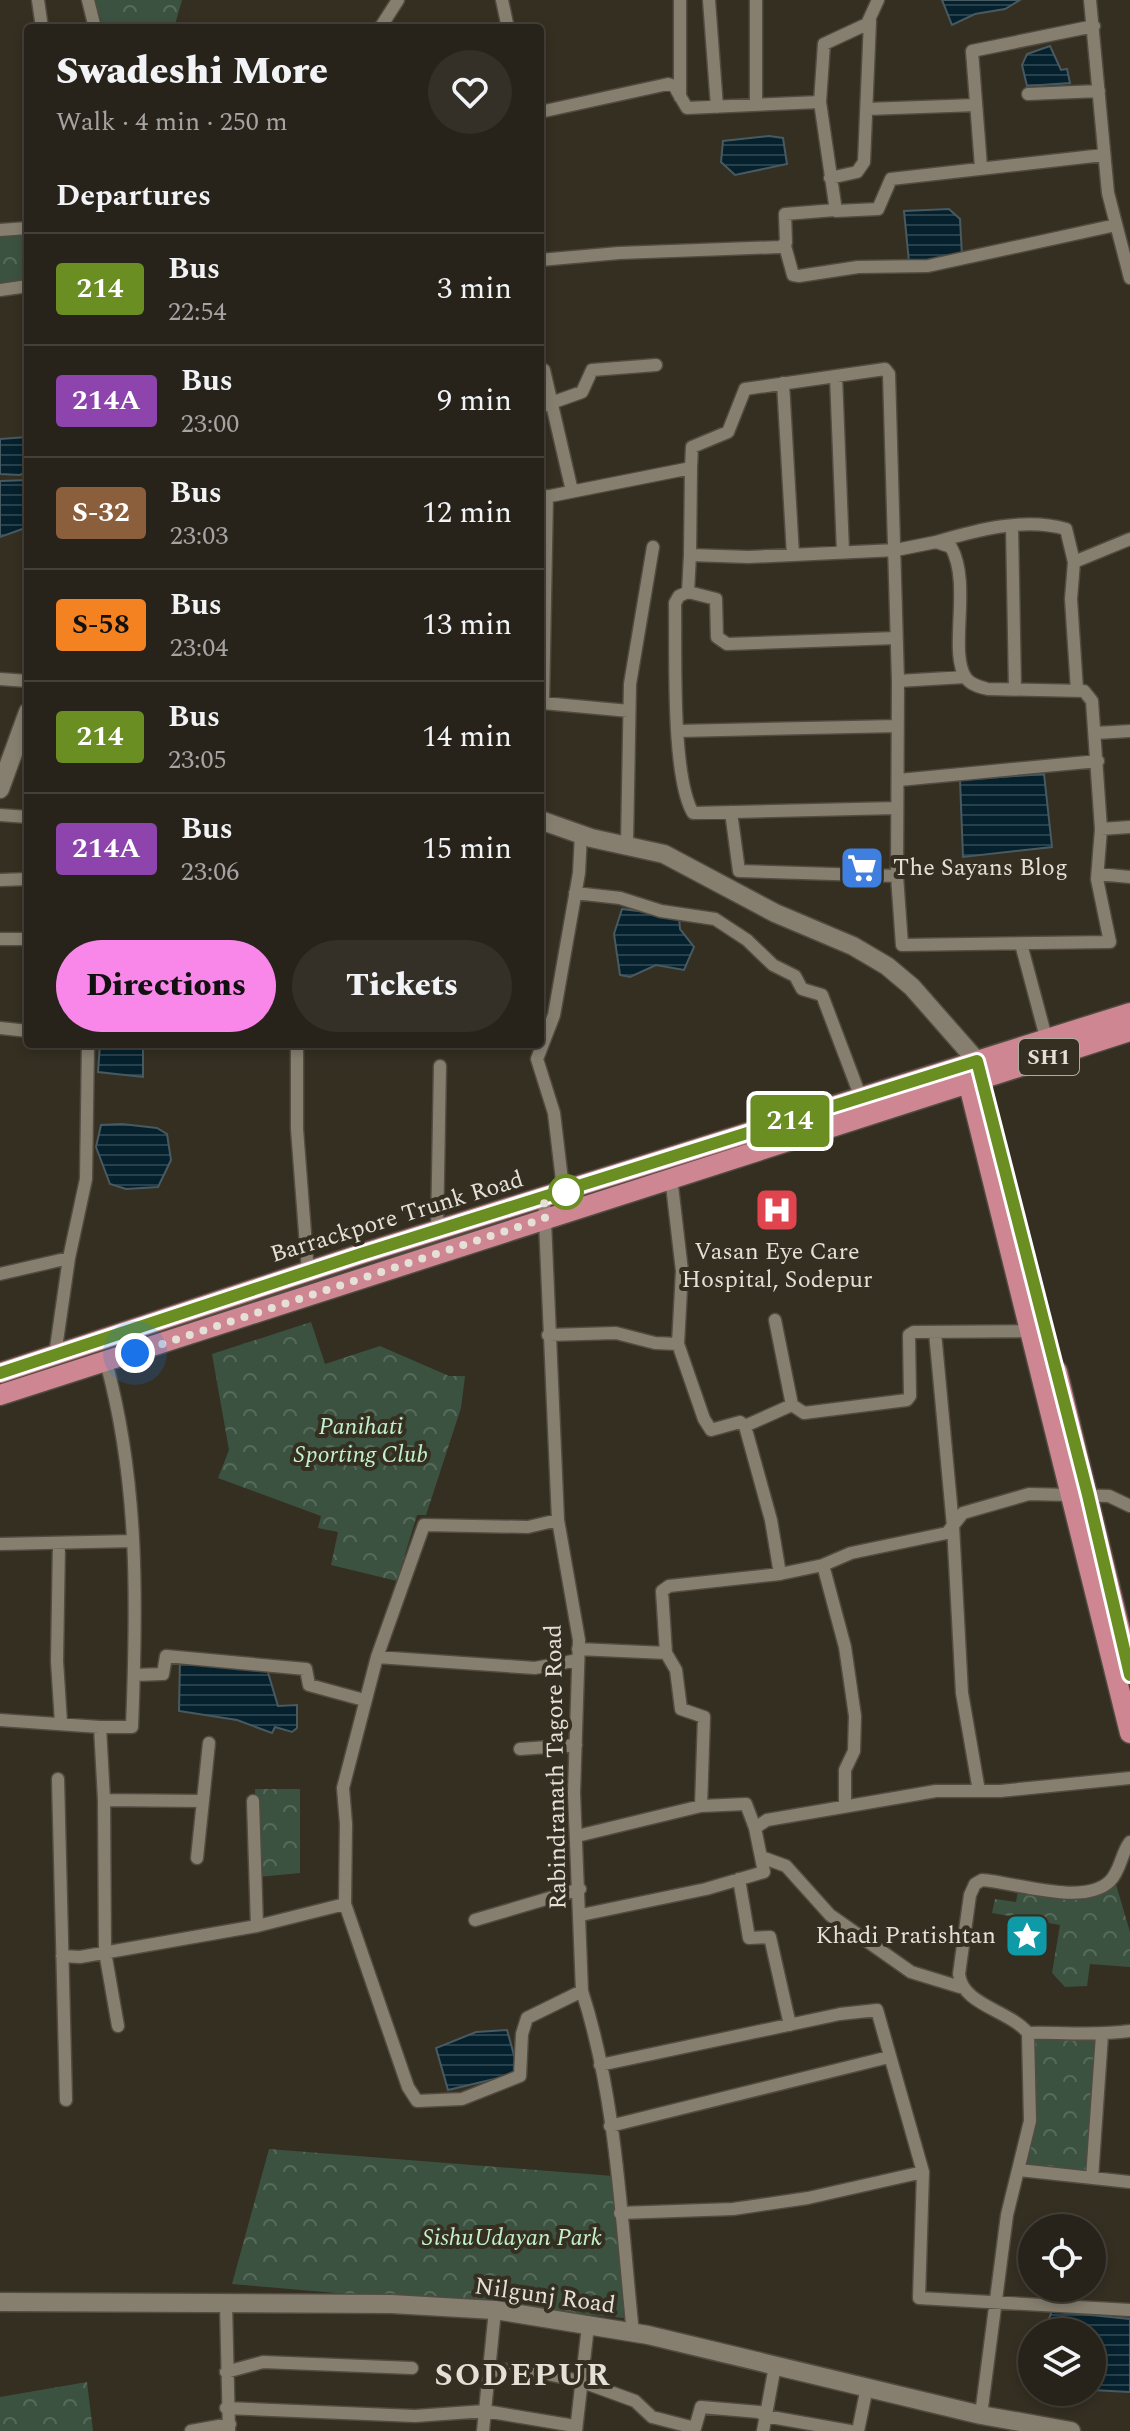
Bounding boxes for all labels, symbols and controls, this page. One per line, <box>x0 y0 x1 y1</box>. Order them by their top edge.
text: Swadeshi More <box>56 43 328 101</box>
button: heart <box>428 50 512 134</box>
text: Walk · 4 min · 250 m <box>56 102 288 142</box>
text: Departures <box>56 173 211 219</box>
text: Bus <box>168 246 220 292</box>
text: 3 min <box>437 266 512 312</box>
text: 214 <box>76 267 124 310</box>
text: 22:54 <box>168 292 227 332</box>
text: Bus <box>181 358 233 404</box>
text: 9 min <box>437 378 512 424</box>
text: 214A <box>72 379 141 422</box>
text: 23:00 <box>181 404 239 444</box>
text: Bus <box>170 470 222 516</box>
text: 12 min <box>422 490 512 536</box>
text: S-32 <box>72 491 130 534</box>
text: 23:03 <box>170 516 228 556</box>
text: Bus <box>170 582 222 628</box>
text: 13 min <box>422 602 512 648</box>
text: S-58 <box>72 603 130 646</box>
text: 23:04 <box>170 628 228 668</box>
text: Bus <box>168 694 220 740</box>
text: 14 min <box>422 714 512 760</box>
text: 214 <box>76 715 124 758</box>
text: 23:05 <box>168 740 227 780</box>
text: Bus <box>181 806 233 852</box>
text: 15 min <box>422 826 512 872</box>
text: 214A <box>72 827 141 870</box>
supermarket icon: The Sayans Blog <box>838 844 886 892</box>
place label: The Sayans Blog <box>893 850 1068 886</box>
text: 23:06 <box>181 852 239 892</box>
button: Directions <box>56 940 276 1032</box>
button: Tickets <box>292 940 512 1032</box>
road number: SH1 <box>1019 1039 1079 1075</box>
line badge: 214 <box>744 1095 836 1147</box>
text: 214 <box>766 1099 814 1142</box>
street label: Barrackpore Trunk Road <box>266 1161 528 1273</box>
unlabelled marker <box>549 1175 583 1209</box>
hospital icon: Vasan Eye Care Hospital, Sodepur <box>753 1186 801 1234</box>
place label: Vasan Eye Care Hospital, Sodepur <box>682 1234 873 1298</box>
your location <box>115 1333 155 1373</box>
park label: Panihati Sporting Club <box>294 1409 428 1473</box>
street label: Rabindranath Tagore Road <box>536 1624 576 1910</box>
place icon: Khadi Pratishtan <box>1003 1912 1051 1960</box>
place label: Khadi Pratishtan <box>816 1918 996 1954</box>
map controls <box>1018 2214 1106 2406</box>
button: locate <box>1018 2214 1106 2302</box>
park label: SishuUdayan Park <box>422 2220 602 2256</box>
street label: Nilgunj Road <box>472 2268 618 2324</box>
button: layers <box>1018 2318 1106 2406</box>
district label: SODEPUR <box>434 2351 612 2400</box>

